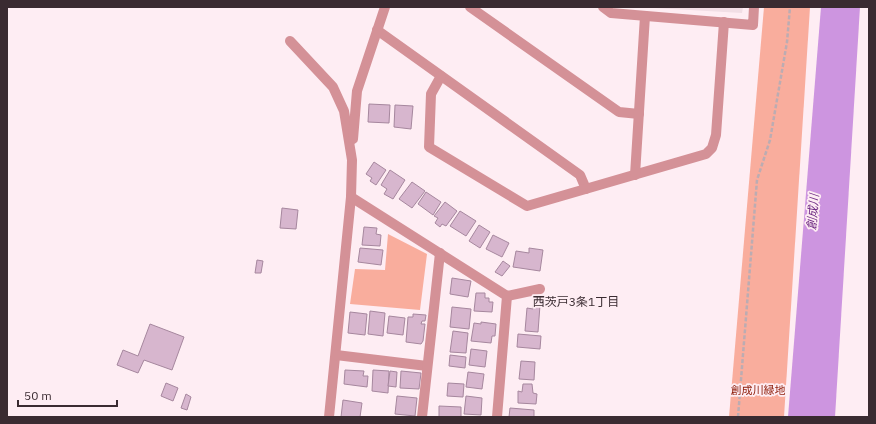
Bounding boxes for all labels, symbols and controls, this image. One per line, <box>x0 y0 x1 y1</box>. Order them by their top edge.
water label: 創成川 <box>803 191 822 231</box>
district label: 西茨戸3条1丁目 <box>533 294 619 309</box>
scale bar <box>18 382 117 408</box>
park label: 創成川緑地 <box>731 383 786 397</box>
text: 50 m <box>24 388 52 403</box>

